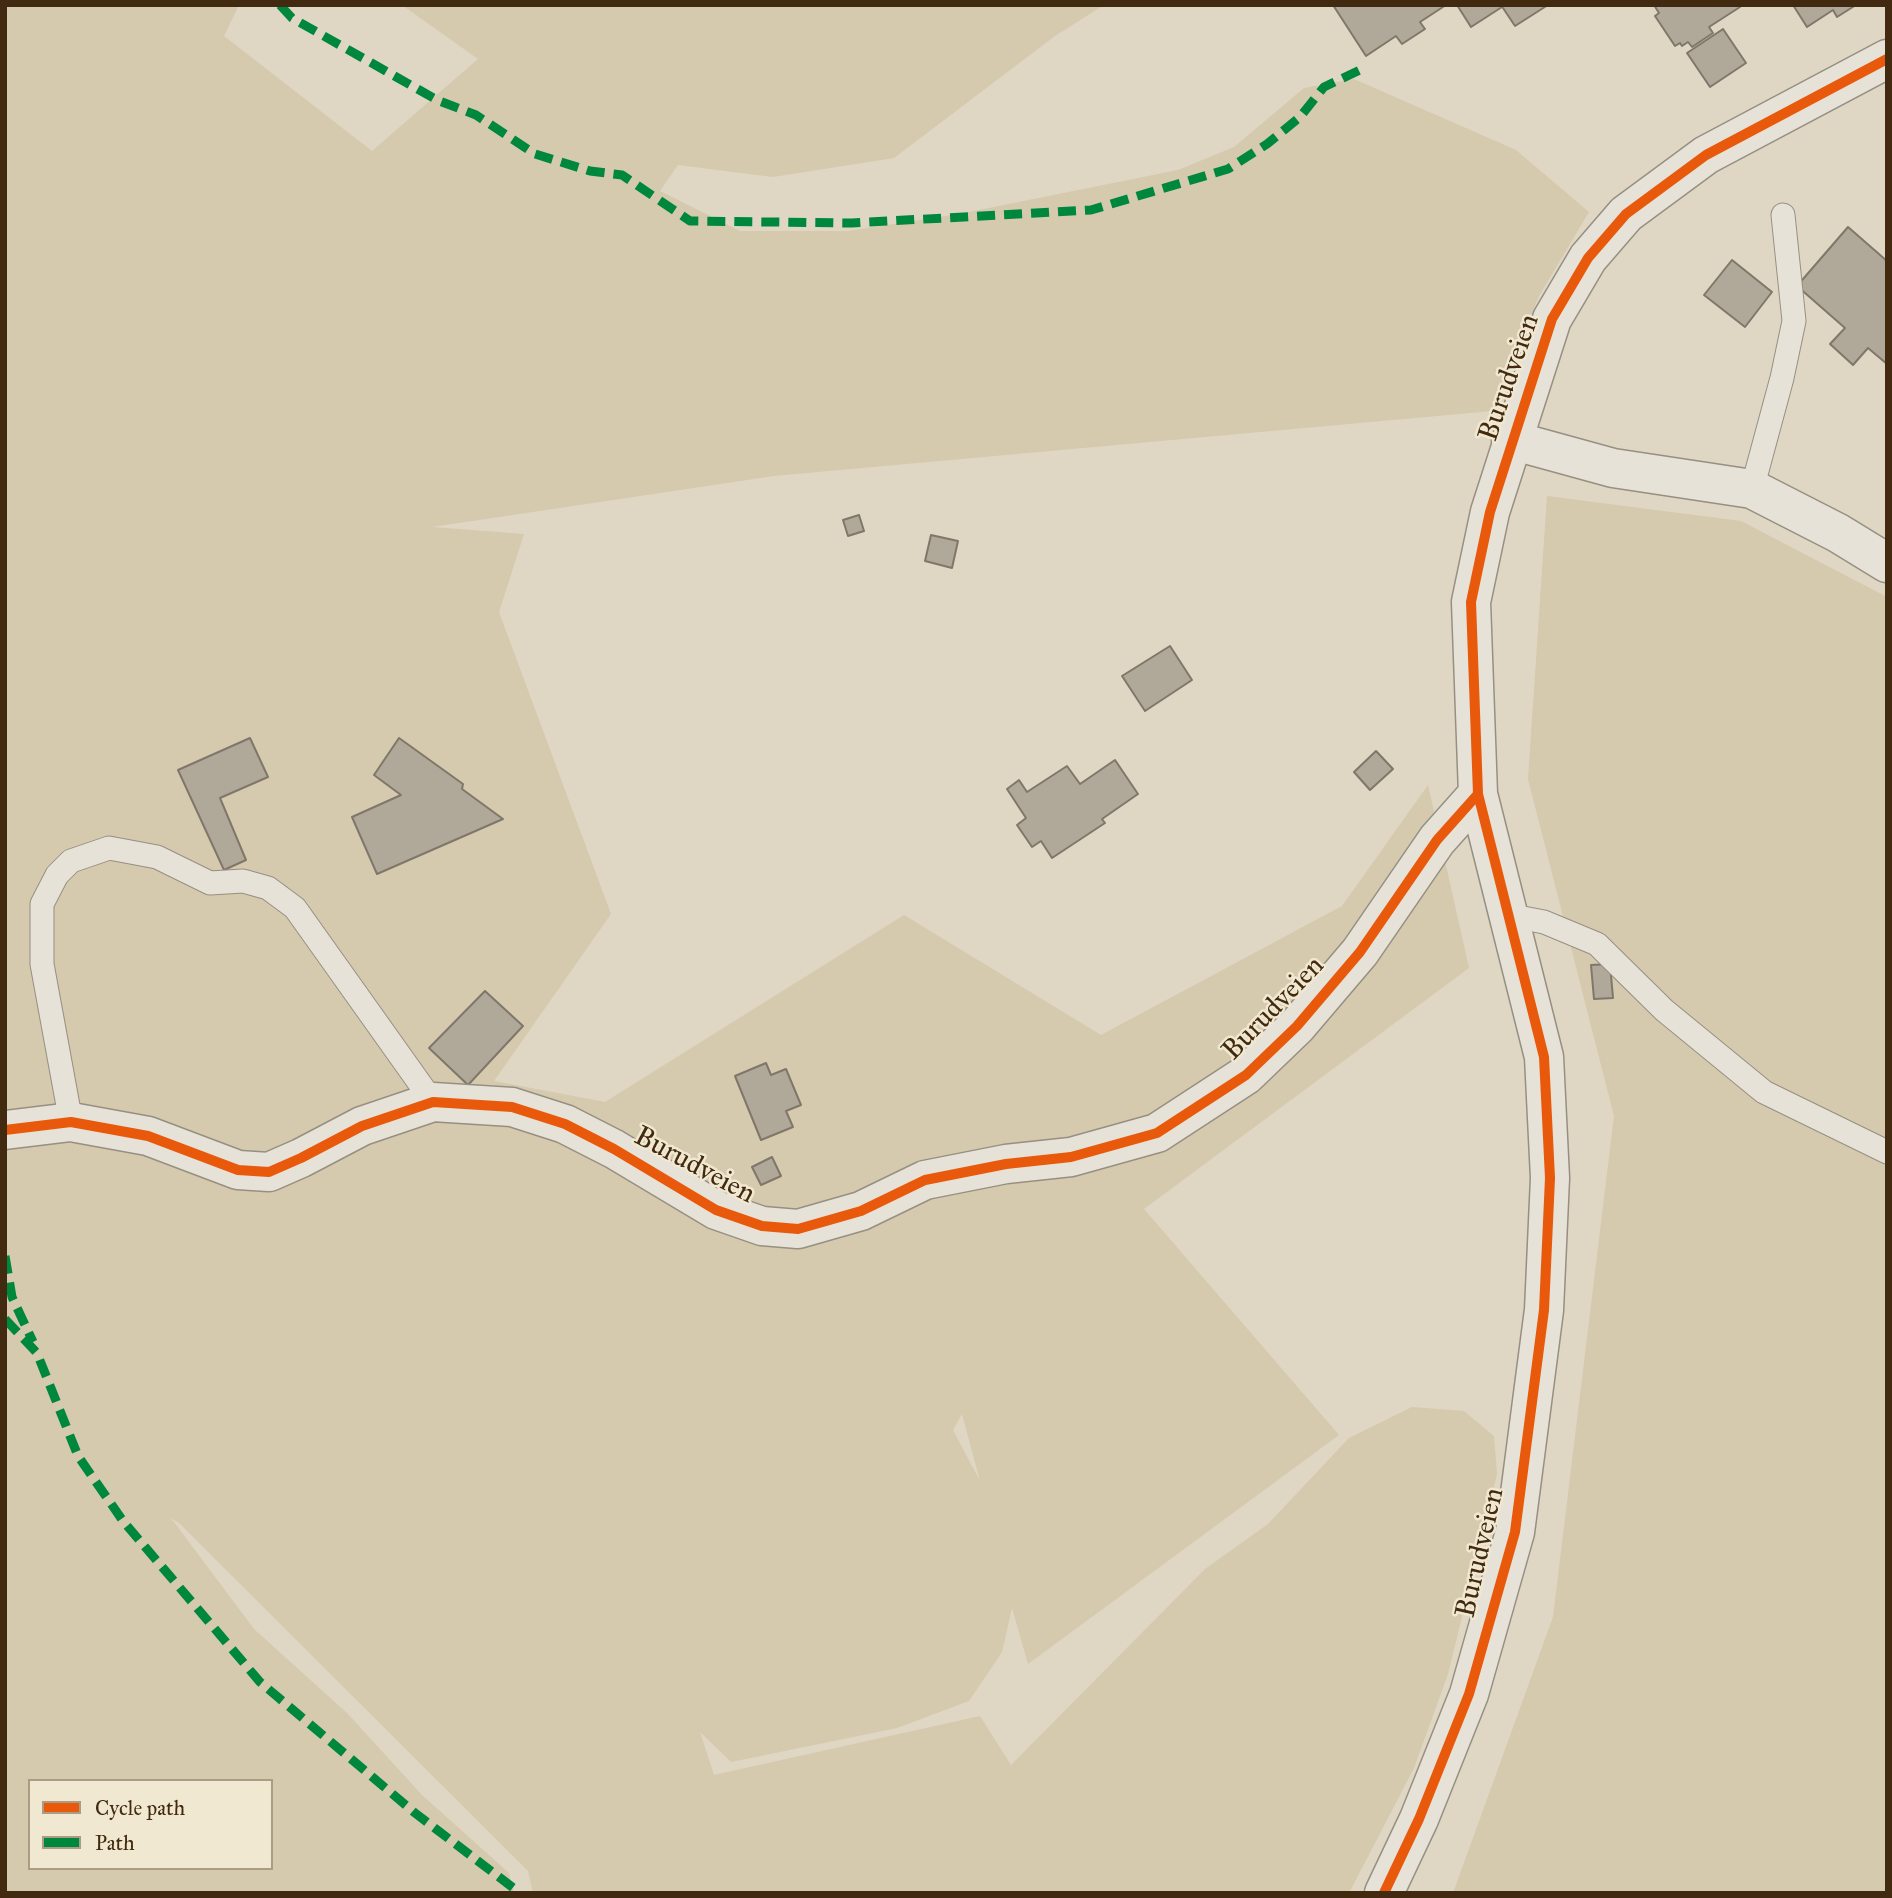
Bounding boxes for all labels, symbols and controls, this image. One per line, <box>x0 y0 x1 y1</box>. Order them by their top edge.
street label: Burudveien <box>1473 310 1547 446</box>
street label: Burudveien <box>1216 950 1332 1068</box>
street label: Burudveien <box>628 1120 760 1212</box>
street label: Burudveien <box>1450 1485 1512 1621</box>
legend <box>28 1779 273 1870</box>
text: Cycle path <box>95 1795 185 1821</box>
text: Path <box>95 1830 135 1856</box>

